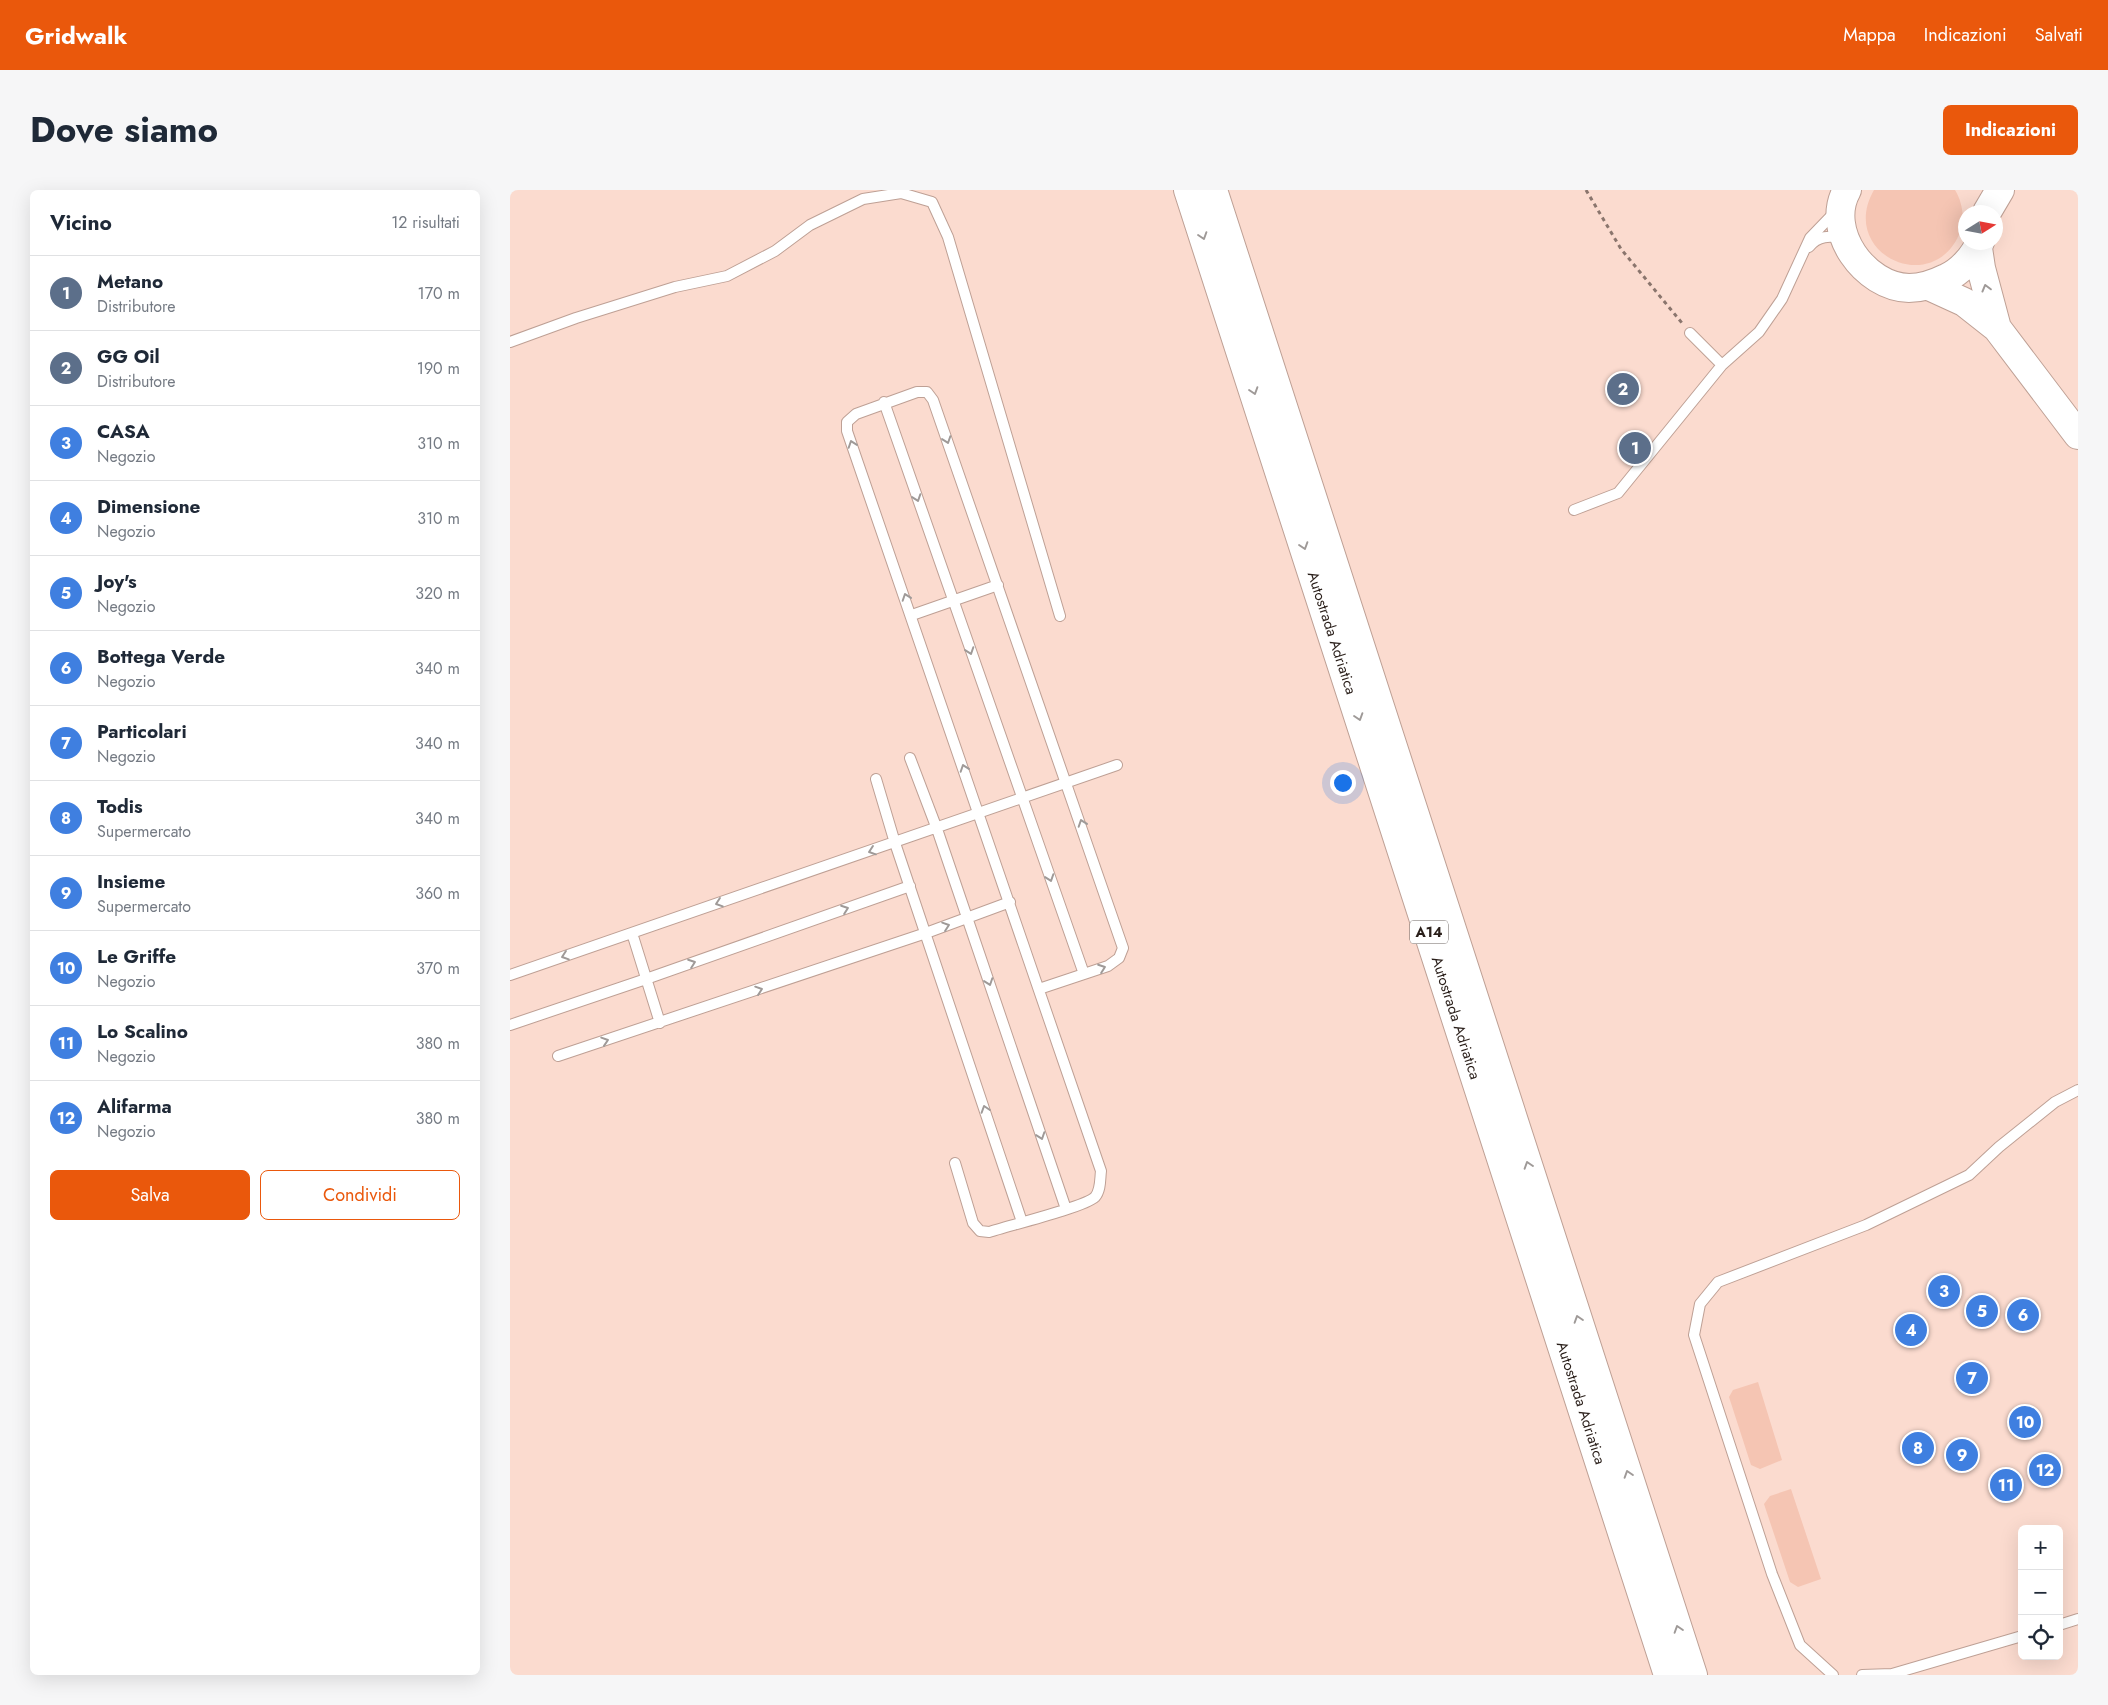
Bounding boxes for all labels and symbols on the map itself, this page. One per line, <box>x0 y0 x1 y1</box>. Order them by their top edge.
north arrow <box>1958 205 2003 250</box>
one-way arrow <box>1198 232 1208 240</box>
one-way arrow <box>1982 284 1992 292</box>
pin: 2 <box>1607 370 1639 408</box>
one-way arrow <box>1248 386 1258 395</box>
pin: 1 <box>1619 429 1651 467</box>
one-way arrow <box>941 435 951 444</box>
one-way arrow <box>848 440 858 449</box>
one-way arrow <box>911 493 921 502</box>
one-way arrow <box>1298 541 1308 549</box>
street label: Autostrada Adriatica <box>1302 569 1362 697</box>
one-way arrow <box>902 594 912 602</box>
one-way arrow <box>965 647 975 655</box>
one-way arrow <box>1353 712 1363 720</box>
one-way arrow <box>960 764 970 772</box>
your location <box>1330 770 1356 796</box>
one-way arrow <box>1078 820 1088 828</box>
one-way arrow <box>869 845 877 855</box>
one-way arrow <box>1044 874 1054 882</box>
one-way arrow <box>715 897 723 907</box>
one-way arrow <box>841 905 849 915</box>
road number: A14 <box>1410 920 1448 944</box>
one-way arrow <box>941 922 950 932</box>
one-way arrow <box>561 950 570 960</box>
street label: Autostrada Adriatica <box>1426 954 1486 1082</box>
one-way arrow <box>688 959 696 969</box>
one-way arrow <box>1097 964 1106 974</box>
one-way arrow <box>983 977 993 985</box>
one-way arrow <box>754 986 763 996</box>
one-way arrow <box>600 1037 608 1047</box>
one-way arrow <box>981 1106 991 1114</box>
one-way arrow <box>1035 1131 1045 1139</box>
one-way arrow <box>1524 1161 1534 1169</box>
pin: 3 <box>1928 1272 1960 1310</box>
pin: 5 <box>1966 1292 1998 1330</box>
pin: 6 <box>2007 1296 2039 1334</box>
pin: 4 <box>1895 1311 1927 1349</box>
one-way arrow <box>1574 1316 1584 1324</box>
street label: Autostrada Adriatica <box>1551 1339 1611 1467</box>
pin: 7 <box>1956 1359 1988 1397</box>
pin: 10 <box>2009 1403 2041 1441</box>
pin: 8 <box>1902 1429 1934 1467</box>
pin: 9 <box>1946 1436 1978 1474</box>
pin: 12 <box>2029 1451 2061 1489</box>
pin: 11 <box>1990 1466 2022 1504</box>
one-way arrow <box>1623 1470 1633 1479</box>
one-way arrow <box>1673 1625 1683 1633</box>

